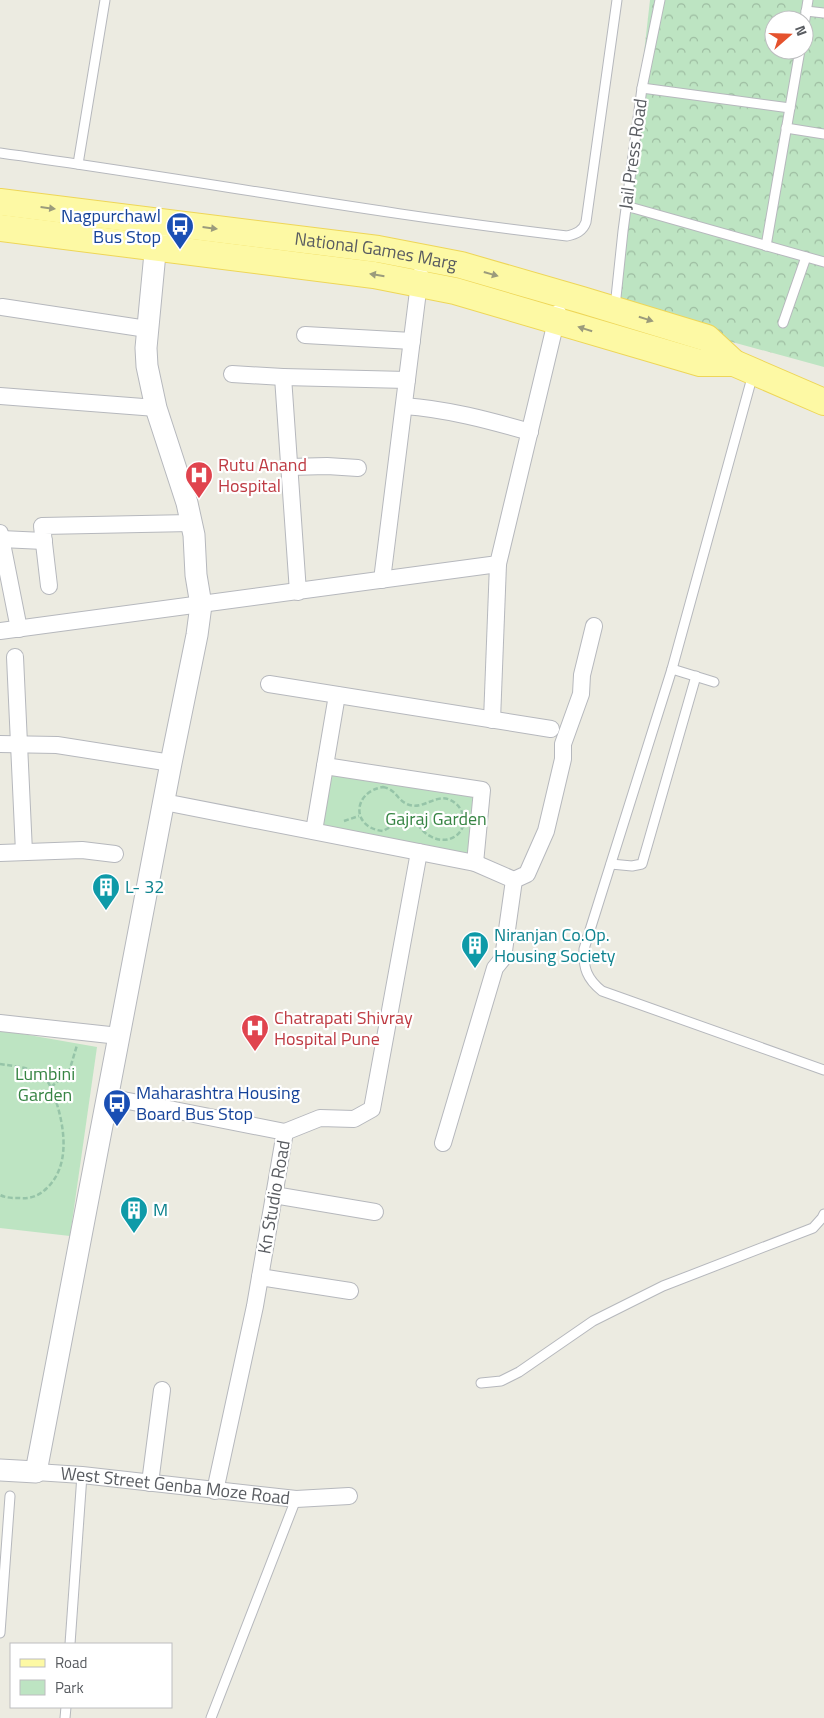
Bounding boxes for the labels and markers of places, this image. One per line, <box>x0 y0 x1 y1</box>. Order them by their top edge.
place label: Nagpurchawl Bus Stop <box>61 202 161 250</box>
bus stop icon: Nagpurchawl Bus Stop <box>165 211 195 250</box>
place label: Rutu Anand Hospital <box>218 451 307 499</box>
hospital icon: Rutu Anand Hospital <box>184 460 214 499</box>
building icon: L- 32 <box>91 872 121 911</box>
place label: L- 32 <box>125 873 164 900</box>
place label: Niranjan Co.Op. Housing Society <box>494 921 616 969</box>
building icon: Niranjan Co.Op. Housing Society <box>460 930 490 969</box>
place label: Chatrapati Shivray Hospital Pune <box>274 1004 413 1052</box>
hospital icon: Chatrapati Shivray Hospital Pune <box>240 1013 270 1052</box>
place label: Maharashtra Housing Board Bus Stop <box>136 1079 300 1127</box>
bus stop icon: Maharashtra Housing Board Bus Stop <box>102 1088 132 1127</box>
building icon: M <box>119 1195 149 1234</box>
place label: M <box>153 1196 168 1223</box>

